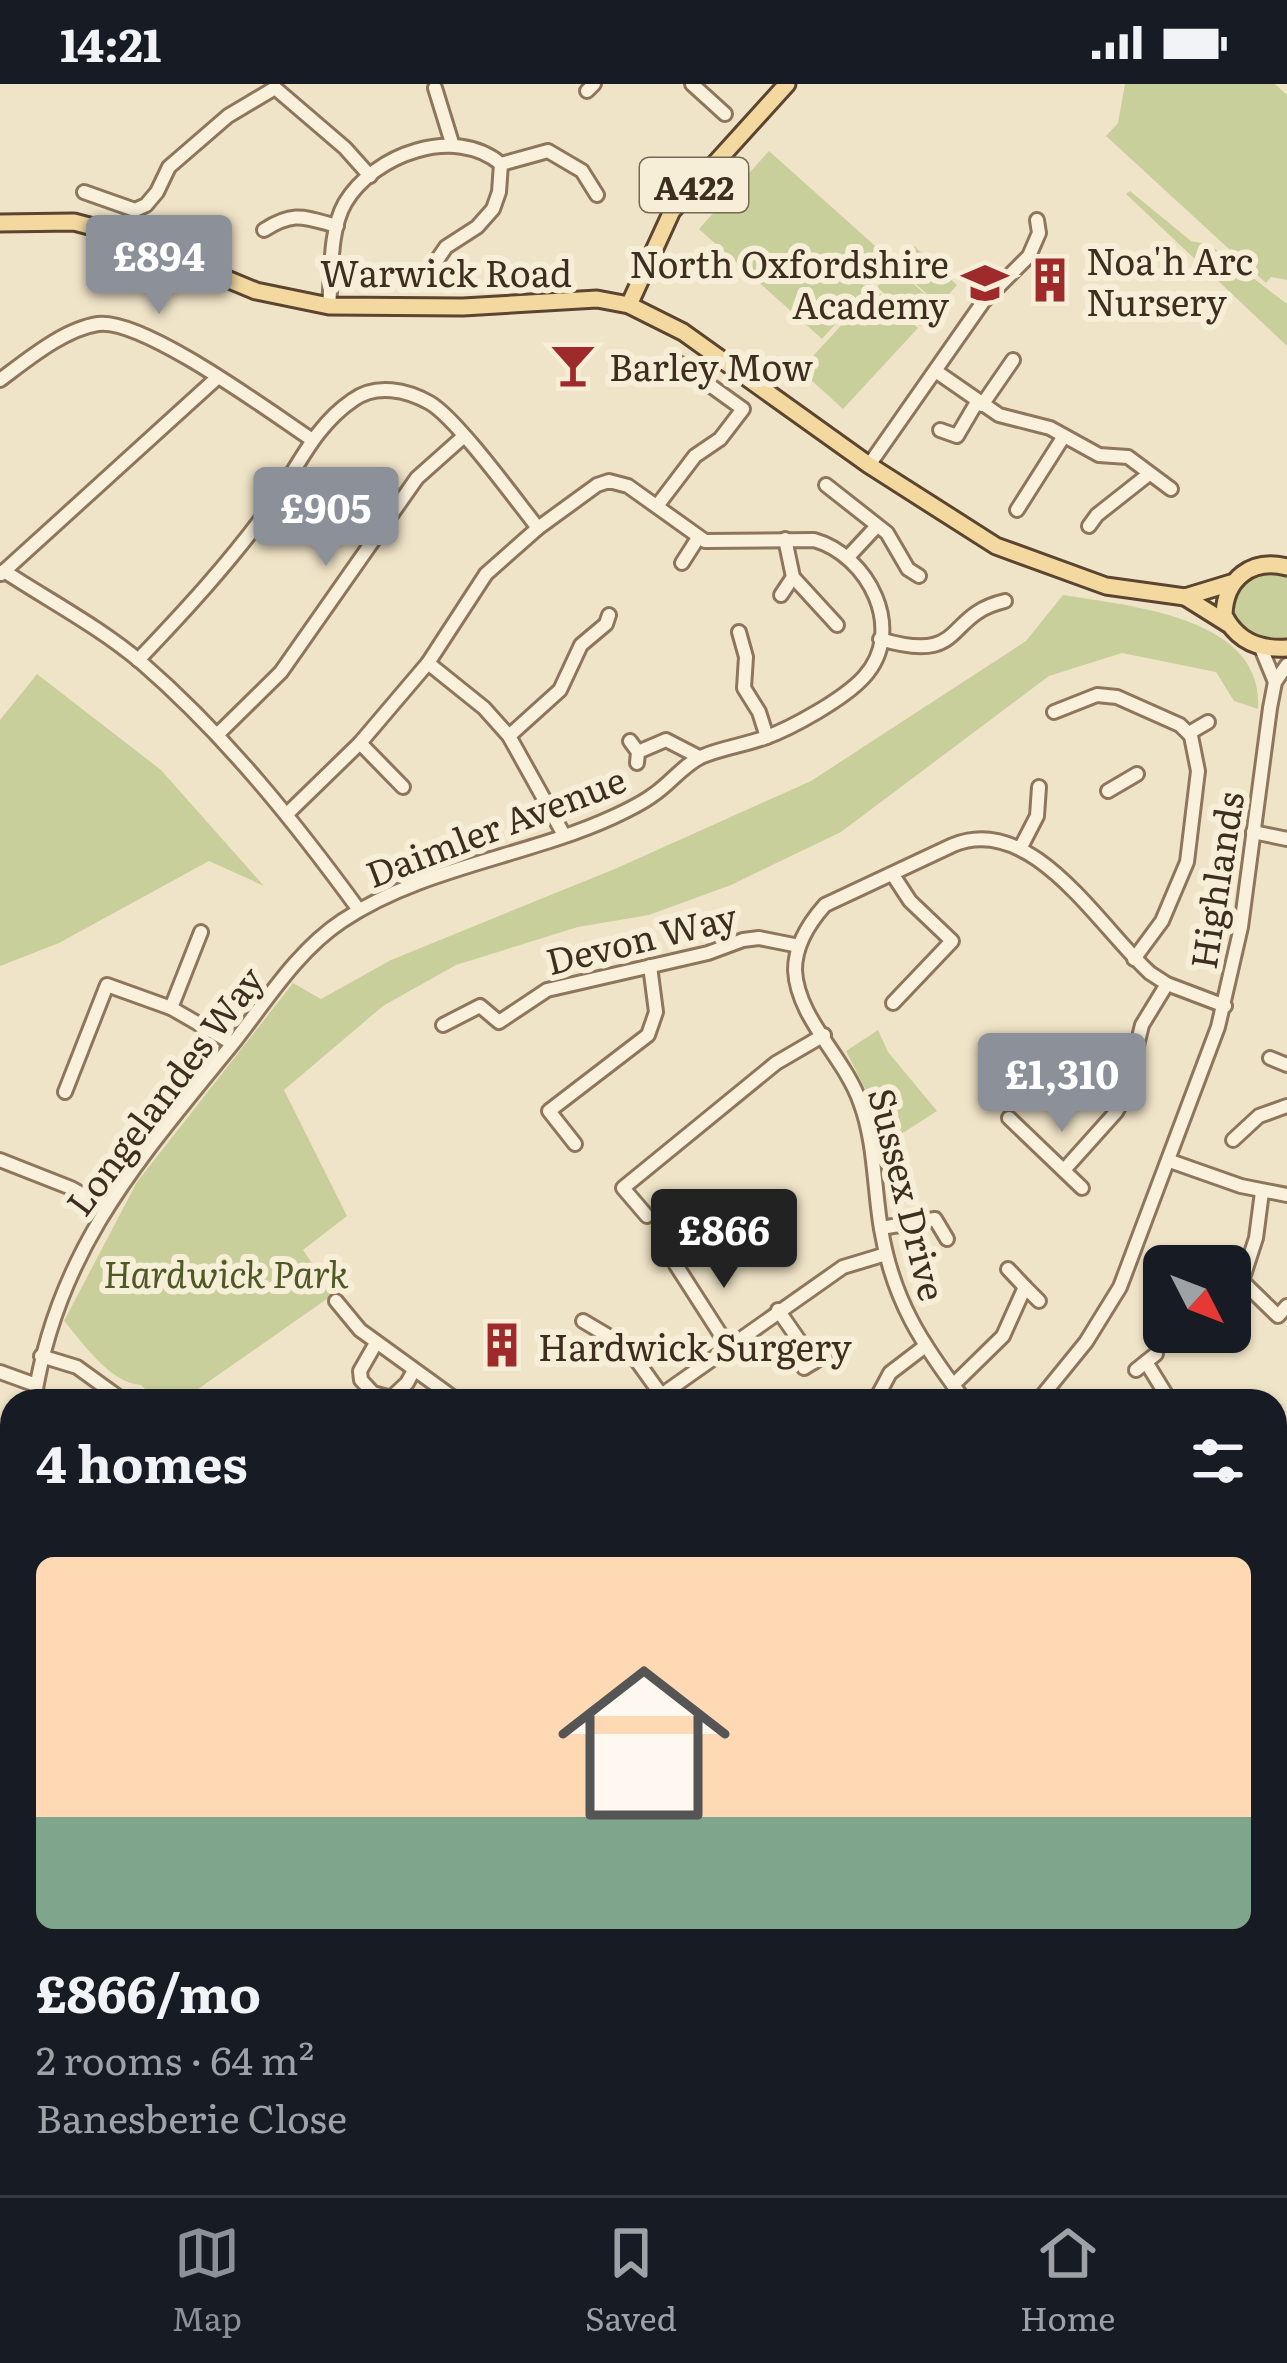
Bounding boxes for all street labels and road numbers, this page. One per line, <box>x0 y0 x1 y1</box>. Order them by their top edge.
road number: A422 <box>640 158 748 212</box>
street label: Warwick Road <box>320 245 572 298</box>
street label: Daimler Avenue <box>357 751 633 899</box>
street label: Highlands <box>1175 788 1255 972</box>
street label: Devon Way <box>540 888 742 986</box>
street label: Longelandes Way <box>52 954 275 1226</box>
street label: Sussex Drive <box>857 1082 961 1306</box>

